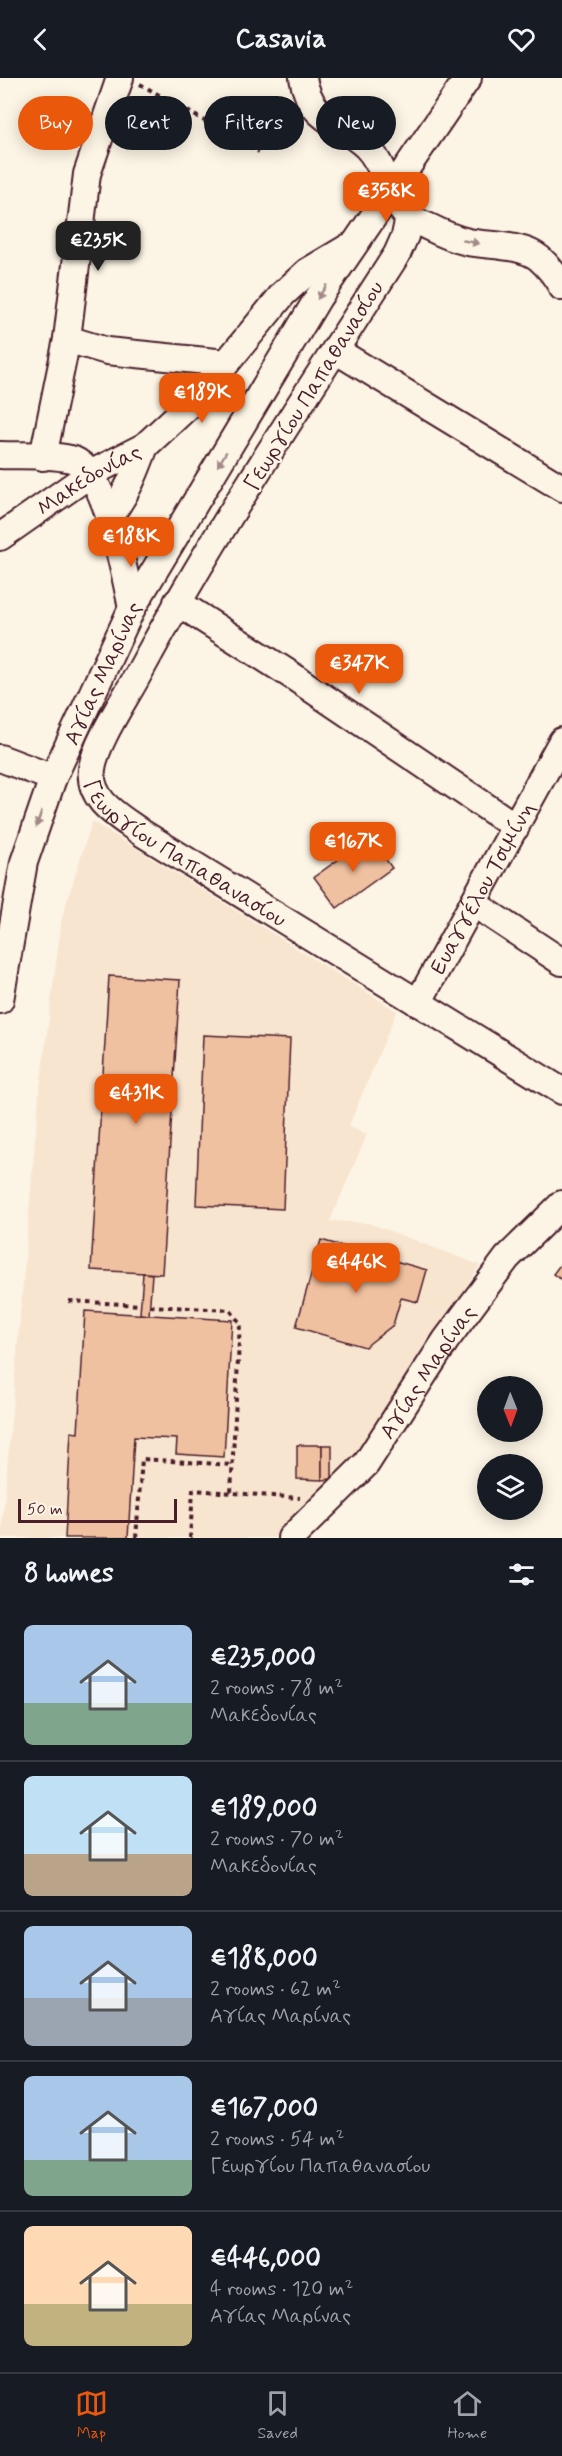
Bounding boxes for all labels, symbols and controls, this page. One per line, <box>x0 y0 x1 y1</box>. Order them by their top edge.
text: Casavia <box>236 22 326 57</box>
icon: back <box>24 23 57 56</box>
icon: heart <box>505 23 538 56</box>
chip: Buy <box>18 96 93 150</box>
chip: Rent <box>105 96 192 150</box>
chip: Filters <box>204 96 304 150</box>
chip: New <box>316 96 396 150</box>
pin: €358K <box>344 172 428 223</box>
text: €358K <box>357 178 415 205</box>
pin: €235K <box>56 221 140 272</box>
text: €235K <box>70 227 126 254</box>
one-way arrow <box>461 238 480 247</box>
street label: Γεωργίου Παπαθανασίου <box>239 276 391 496</box>
one-way arrow <box>317 284 328 300</box>
pin: €189K <box>160 373 244 424</box>
text: €189K <box>173 379 231 406</box>
street label: Μακεδονίας <box>32 438 146 523</box>
one-way arrow <box>216 451 227 467</box>
pin: €188K <box>89 517 173 568</box>
text: €188K <box>102 523 160 550</box>
street label: Αγίας Μαρίνας <box>58 597 149 750</box>
pin: €347K <box>317 644 401 695</box>
text: €347K <box>329 650 389 677</box>
street label: Γεωργίου Παπαθανασίου <box>76 777 291 934</box>
street label: Ευαγγέλου Τσιμίνη <box>425 797 542 980</box>
one-way arrow <box>33 810 43 828</box>
pin: €167K <box>311 822 395 873</box>
text: €167K <box>324 828 382 855</box>
pin: €431K <box>94 1074 178 1125</box>
text: €431K <box>108 1080 164 1107</box>
pin: €446K <box>314 1243 398 1294</box>
text: €446K <box>326 1249 386 1276</box>
street label: Αγίας Μαρίνας <box>374 1300 483 1445</box>
north arrow <box>477 1376 543 1442</box>
map controls <box>477 1376 543 1520</box>
button: layers <box>477 1454 543 1520</box>
scale bar <box>18 1496 177 1524</box>
text: 50 m <box>27 1499 63 1520</box>
text: 8 homes <box>24 1557 114 1591</box>
icon: filters <box>505 1558 538 1591</box>
text: €235,000 <box>210 1641 316 1675</box>
icon: home <box>72 1649 144 1721</box>
text: 2 rooms · 78 m² <box>210 1675 343 1702</box>
text: Μακεδονίας <box>210 1702 317 1729</box>
text: €189,000 <box>210 1792 317 1826</box>
icon: home <box>72 1800 144 1872</box>
text: 2 rooms · 70 m² <box>210 1826 344 1853</box>
text: Μακεδονίας <box>210 1853 317 1880</box>
text: €188,000 <box>210 1942 318 1976</box>
icon: home <box>72 1950 144 2022</box>
text: 2 rooms · 62 m² <box>210 1976 341 2003</box>
text: Αγίας Μαρίνας <box>210 2003 351 2030</box>
text: €167,000 <box>210 2092 318 2126</box>
icon: home <box>72 2100 144 2172</box>
text: 2 rooms · 54 m² <box>210 2126 344 2153</box>
text: Γεωργίου Παπαθανασίου <box>210 2153 430 2180</box>
text: €446,000 <box>210 2242 321 2276</box>
icon: home <box>72 2250 144 2322</box>
text: 4 rooms · 120 m² <box>210 2276 353 2303</box>
text: Αγίας Μαρίνας <box>210 2303 351 2330</box>
tab: Map <box>75 2387 108 2444</box>
tab: Saved <box>257 2387 298 2444</box>
tab: Home <box>447 2387 487 2444</box>

